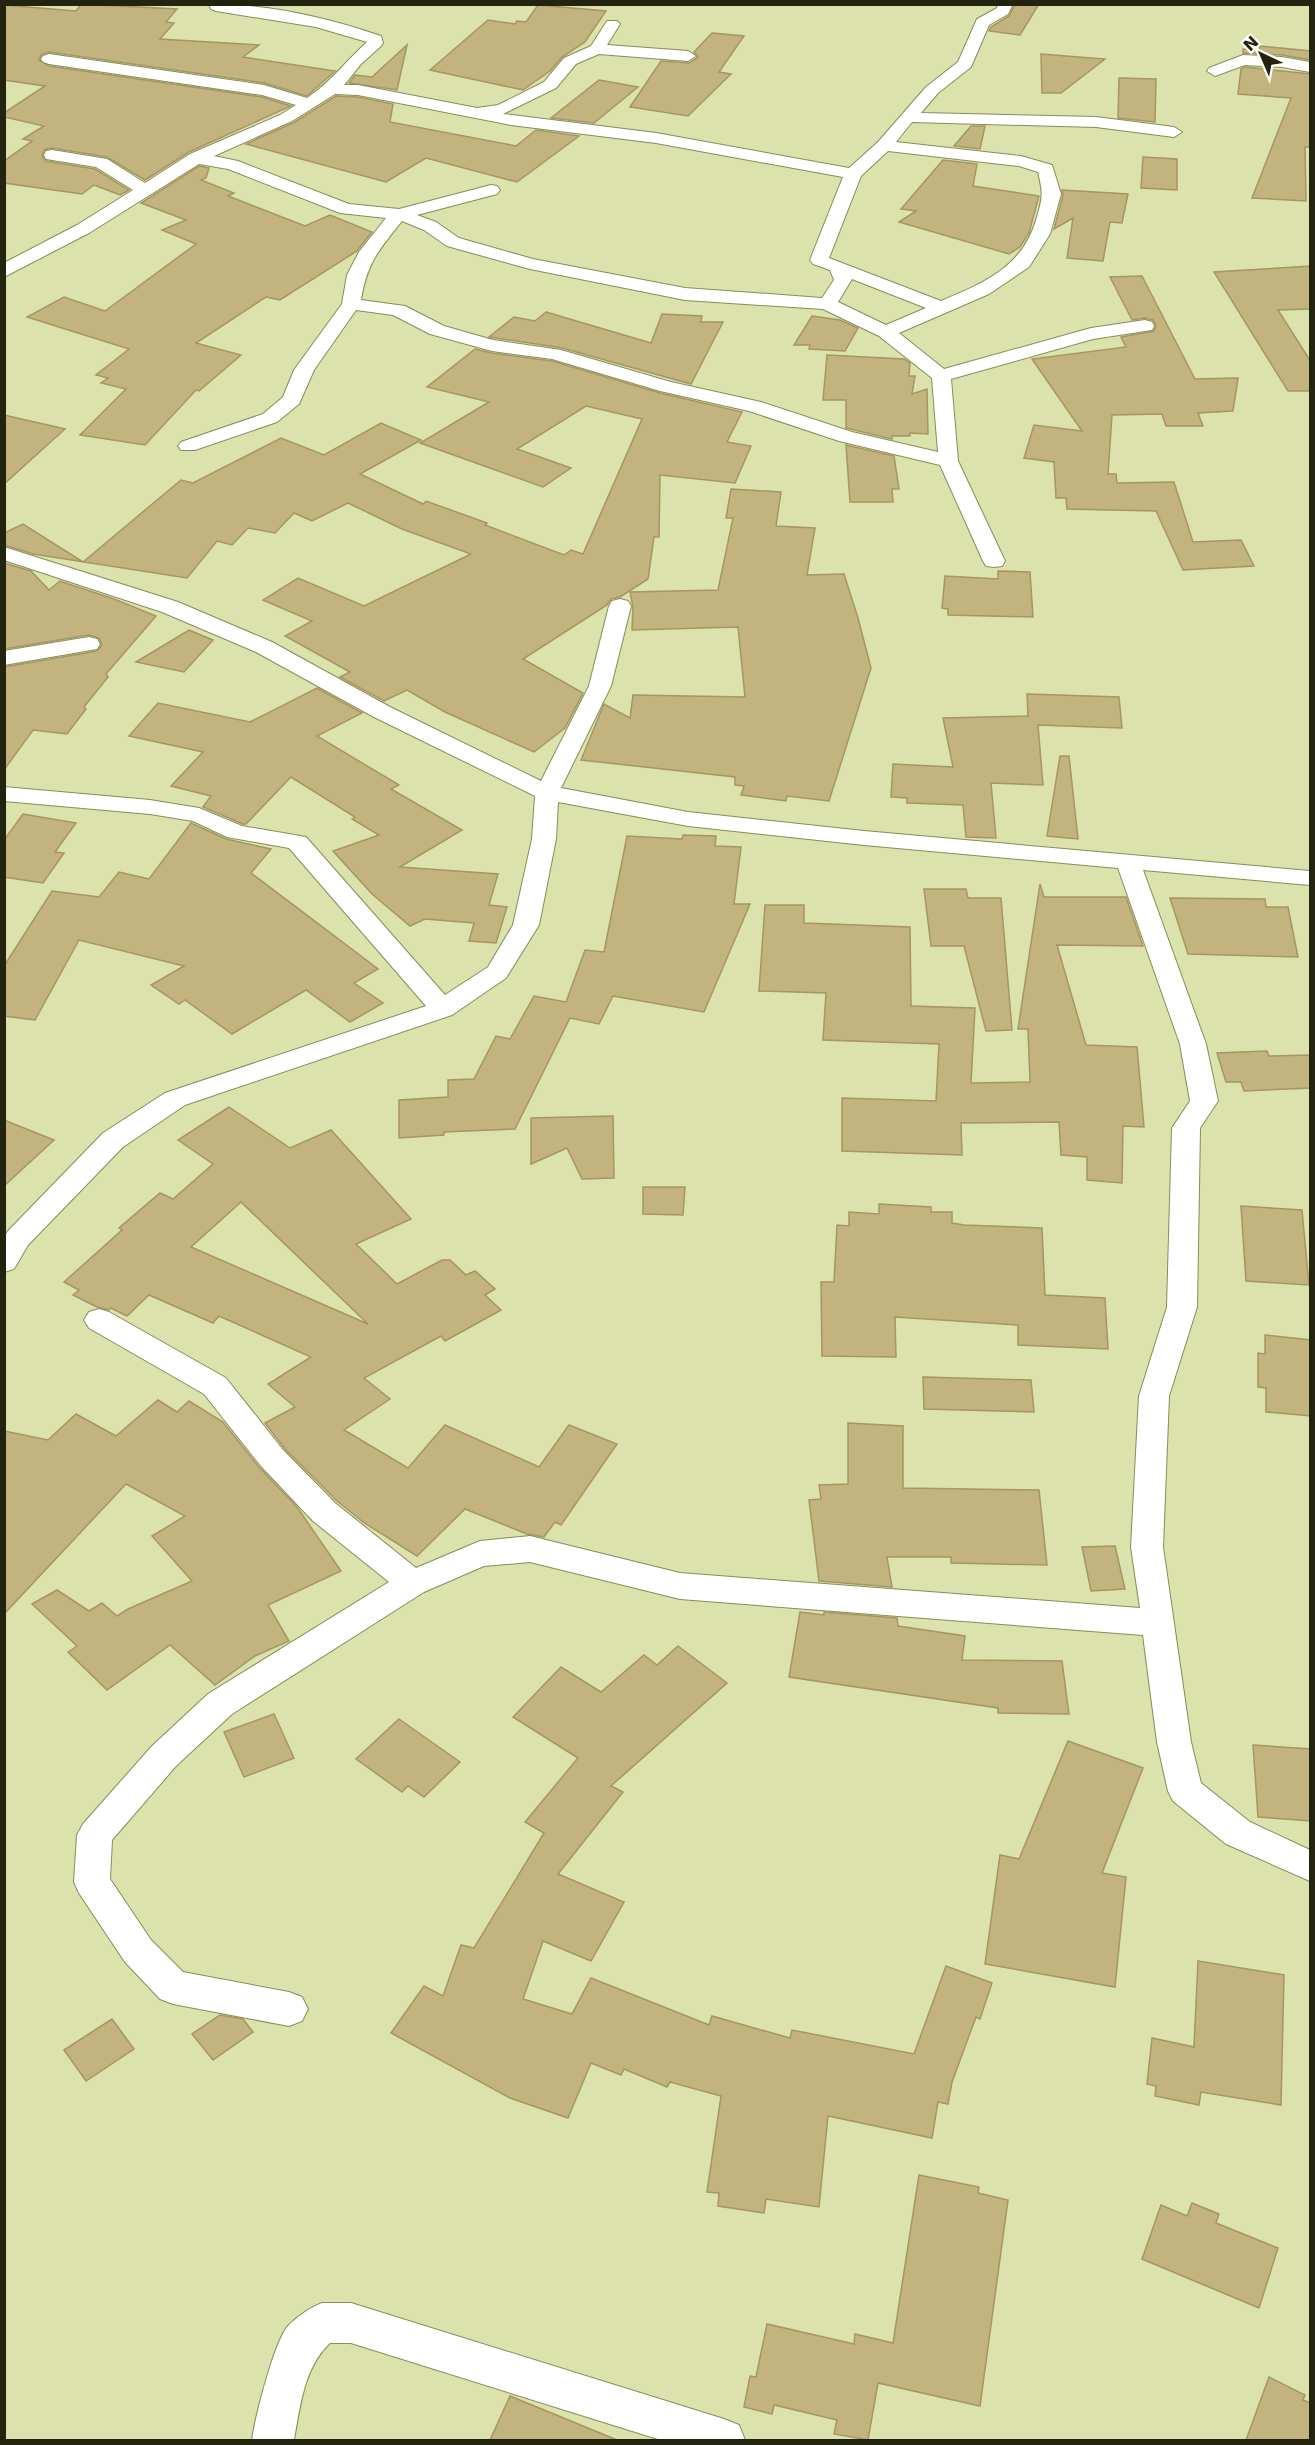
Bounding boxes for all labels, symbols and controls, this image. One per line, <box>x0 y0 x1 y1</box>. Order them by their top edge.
north arrow <box>1231 24 1291 84</box>
text: N <box>1240 32 1262 55</box>

